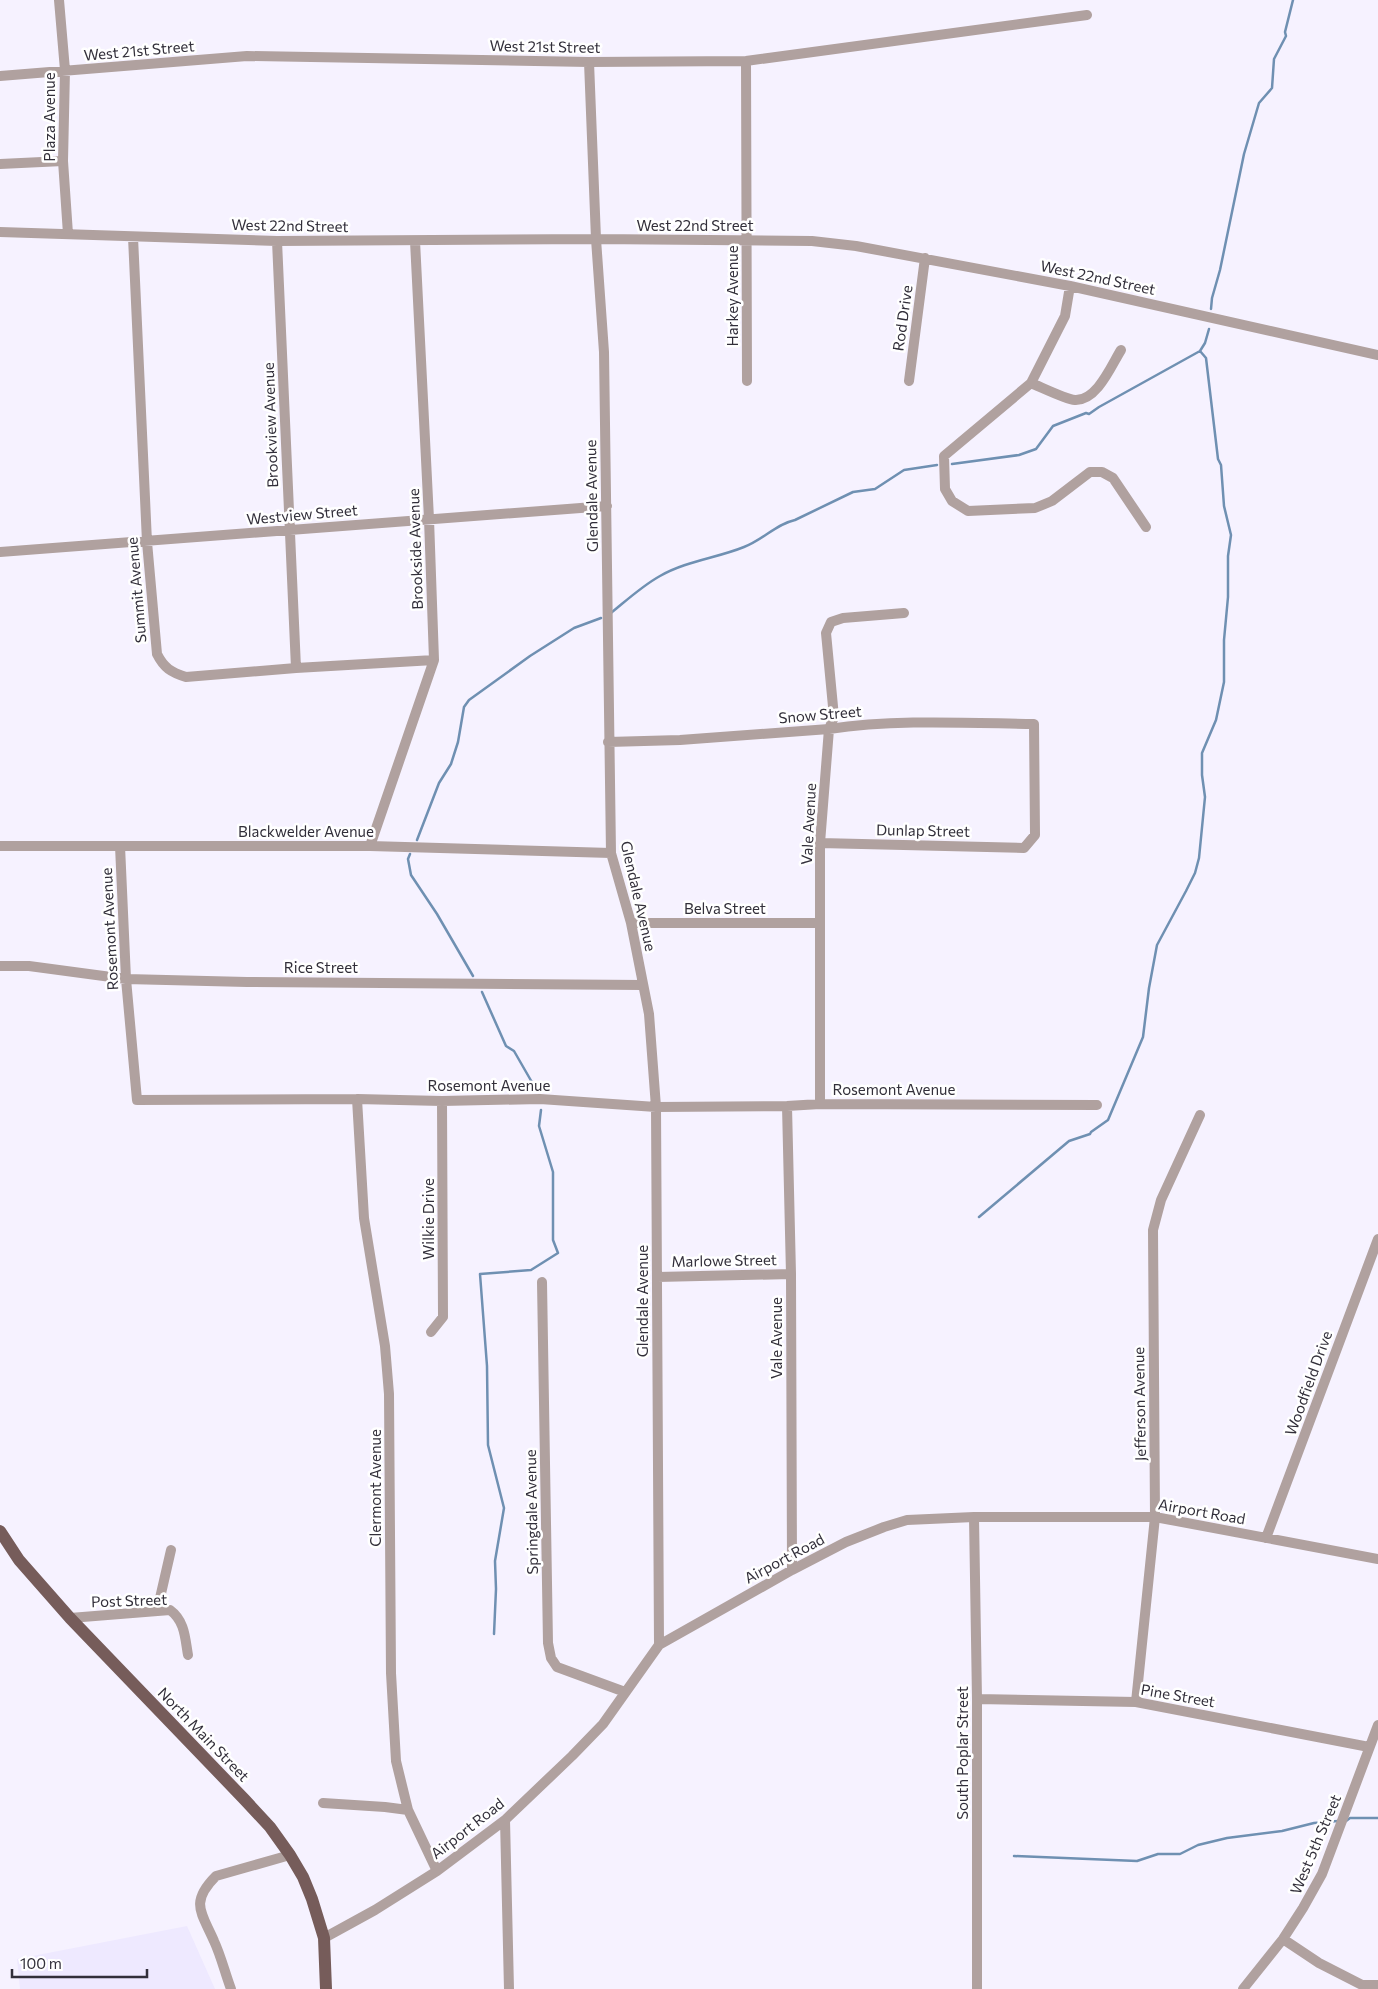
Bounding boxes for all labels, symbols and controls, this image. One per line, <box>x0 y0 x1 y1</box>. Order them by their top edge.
street label: West 21st Street <box>83 36 195 64</box>
street label: West 21st Street <box>489 36 601 56</box>
street label: Plaza Avenue <box>40 72 58 162</box>
street label: West 22nd Street <box>231 215 349 235</box>
street label: West 22nd Street <box>636 216 754 234</box>
street label: Harkey Avenue <box>723 245 741 347</box>
street label: West 22nd Street <box>1039 256 1157 298</box>
street label: Rod Drive <box>888 284 916 352</box>
street label: Brookview Avenue <box>259 362 281 488</box>
street label: Glendale Avenue <box>581 440 601 552</box>
street label: Brookside Avenue <box>404 488 426 610</box>
street label: Westview Street <box>246 500 358 528</box>
street label: Summit Avenue <box>122 536 150 644</box>
street label: Snow Street <box>778 701 862 727</box>
street label: Vale Avenue <box>797 783 819 865</box>
street label: Dunlap Street <box>876 820 970 840</box>
street label: Blackwelder Avenue <box>238 822 374 840</box>
street label: Glendale Avenue <box>618 839 660 953</box>
street label: Rosemont Avenue <box>97 867 121 991</box>
street label: Belva Street <box>684 899 766 917</box>
street label: Rice Street <box>284 958 358 976</box>
street label: Rosemont Avenue <box>428 1076 550 1094</box>
street label: Rosemont Avenue <box>833 1080 955 1098</box>
street label: Wilkie Drive <box>419 1178 437 1260</box>
street label: Glendale Avenue <box>633 1245 651 1357</box>
street label: Marlowe Street <box>671 1250 777 1270</box>
street label: Vale Avenue <box>767 1297 785 1379</box>
street label: Woodfield Drive <box>1281 1328 1335 1438</box>
street label: Jefferson Avenue <box>1129 1347 1149 1461</box>
street label: Clermont Avenue <box>366 1429 384 1547</box>
street label: Springdale Avenue <box>521 1449 541 1575</box>
street label: Airport Road <box>1157 1494 1247 1528</box>
street label: Airport Road <box>741 1529 827 1587</box>
street label: Post Street <box>91 1590 167 1610</box>
street label: Pine Street <box>1139 1680 1217 1710</box>
street label: North Main Street <box>155 1683 253 1785</box>
street label: South Poplar Street <box>953 1686 971 1820</box>
street label: West 5th Street <box>1286 1791 1344 1897</box>
street label: Airport Road <box>427 1794 507 1862</box>
scale bar <box>12 1946 148 1978</box>
text: 100 m <box>20 1954 62 1972</box>

